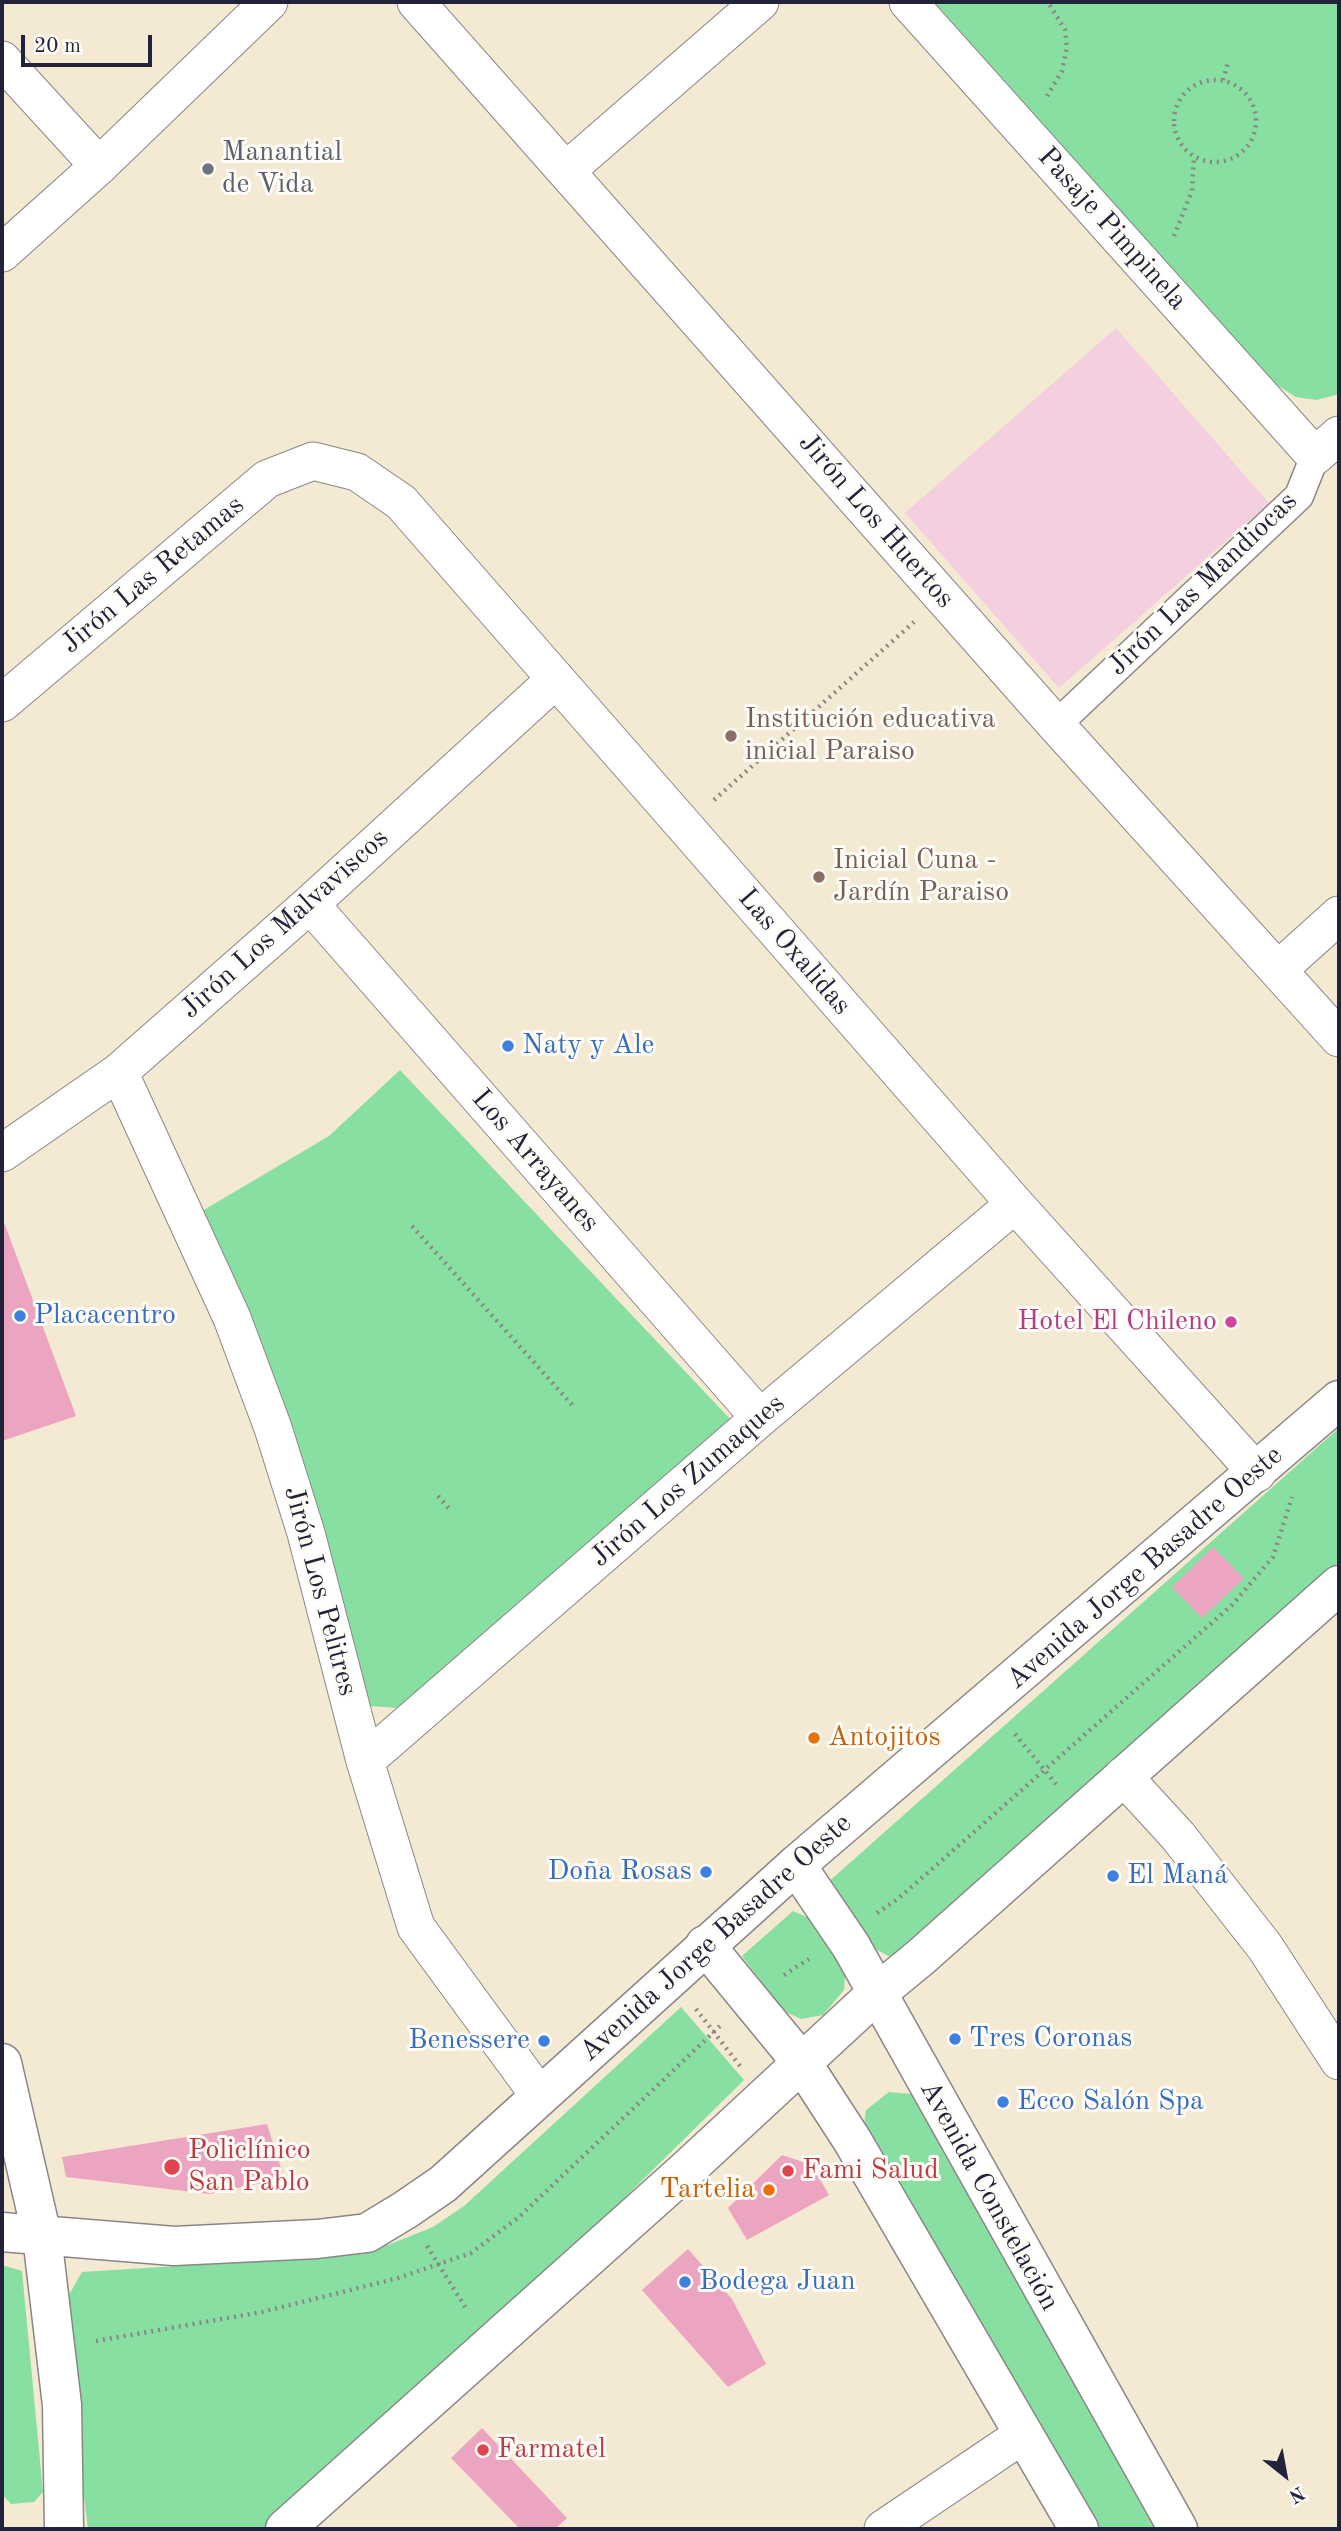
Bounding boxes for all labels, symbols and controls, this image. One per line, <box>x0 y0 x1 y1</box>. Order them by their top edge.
scale bar <box>24 21 156 65</box>
text: 20 m <box>34 36 81 57</box>
place label: Manantial de Vida <box>222 136 342 202</box>
street label: Pasaje Pimpinela <box>1030 141 1194 317</box>
marker: Manantial de Vida <box>200 161 216 177</box>
street label: Jirón Los Huertos <box>791 427 961 615</box>
street label: Jirón Las Mandiocas <box>1101 485 1305 683</box>
street label: Jirón Las Retamas <box>55 489 251 661</box>
place label: Institución educativa inicial Paraiso <box>745 703 996 769</box>
marker: Institución educativa inicial Paraiso <box>723 728 739 744</box>
street label: Jirón Los Malvaviscos <box>174 822 396 1026</box>
place label: Inicial Cuna - Jardín Paraiso <box>833 844 1009 910</box>
marker: Inicial Cuna - Jardín Paraiso <box>811 869 827 885</box>
street label: Las Oxalidas <box>730 882 858 1022</box>
place label: Naty y Ale <box>522 1029 654 1063</box>
marker: Naty y Ale <box>500 1038 516 1054</box>
street label: Los Arrayanes <box>464 1083 606 1239</box>
place label: Placacentro <box>34 1299 176 1333</box>
place label: Hotel El Chileno <box>1017 1305 1217 1339</box>
marker: Placacentro <box>12 1308 28 1324</box>
marker: Hotel El Chileno <box>1223 1314 1239 1330</box>
street label: Jirón Los Zumaques <box>584 1387 792 1575</box>
street label: Avenida Jorge Basadre Oeste <box>1000 1439 1290 1697</box>
street label: Jirón Los Pelitres <box>276 1483 364 1699</box>
place label: Antojitos <box>828 1721 941 1755</box>
marker: Antojitos <box>806 1730 822 1746</box>
street label: Avenida Jorge Basadre Oeste <box>573 1807 859 2069</box>
place label: Doña Rosas <box>547 1855 692 1889</box>
place label: El Maná <box>1127 1859 1228 1893</box>
marker: Doña Rosas <box>698 1864 714 1880</box>
marker: El Maná <box>1105 1868 1121 1884</box>
place label: Tres Coronas <box>969 2022 1132 2056</box>
place label: Benessere <box>408 2024 530 2058</box>
marker: Tres Coronas <box>947 2031 963 2047</box>
marker: Benessere <box>536 2033 552 2049</box>
street label: Avenida Constelación <box>912 2075 1066 2317</box>
place label: Ecco Salón Spa <box>1017 2085 1204 2119</box>
marker: Ecco Salón Spa <box>995 2094 1011 2110</box>
place label: Policlínico San Pablo <box>188 2134 311 2200</box>
place label: Fami Salud <box>802 2154 939 2188</box>
marker: Policlínico San Pablo <box>162 2157 182 2177</box>
marker: Fami Salud <box>780 2163 796 2179</box>
place label: Tartelia <box>660 2173 755 2207</box>
marker: Tartelia <box>761 2182 777 2198</box>
place label: Bodega Juan <box>699 2265 856 2299</box>
marker: Bodega Juan <box>677 2274 693 2290</box>
place label: Farmatel <box>497 2433 606 2467</box>
north arrow <box>1250 2440 1320 2510</box>
marker: Farmatel <box>475 2442 491 2458</box>
text: N <box>1285 2482 1307 2505</box>

